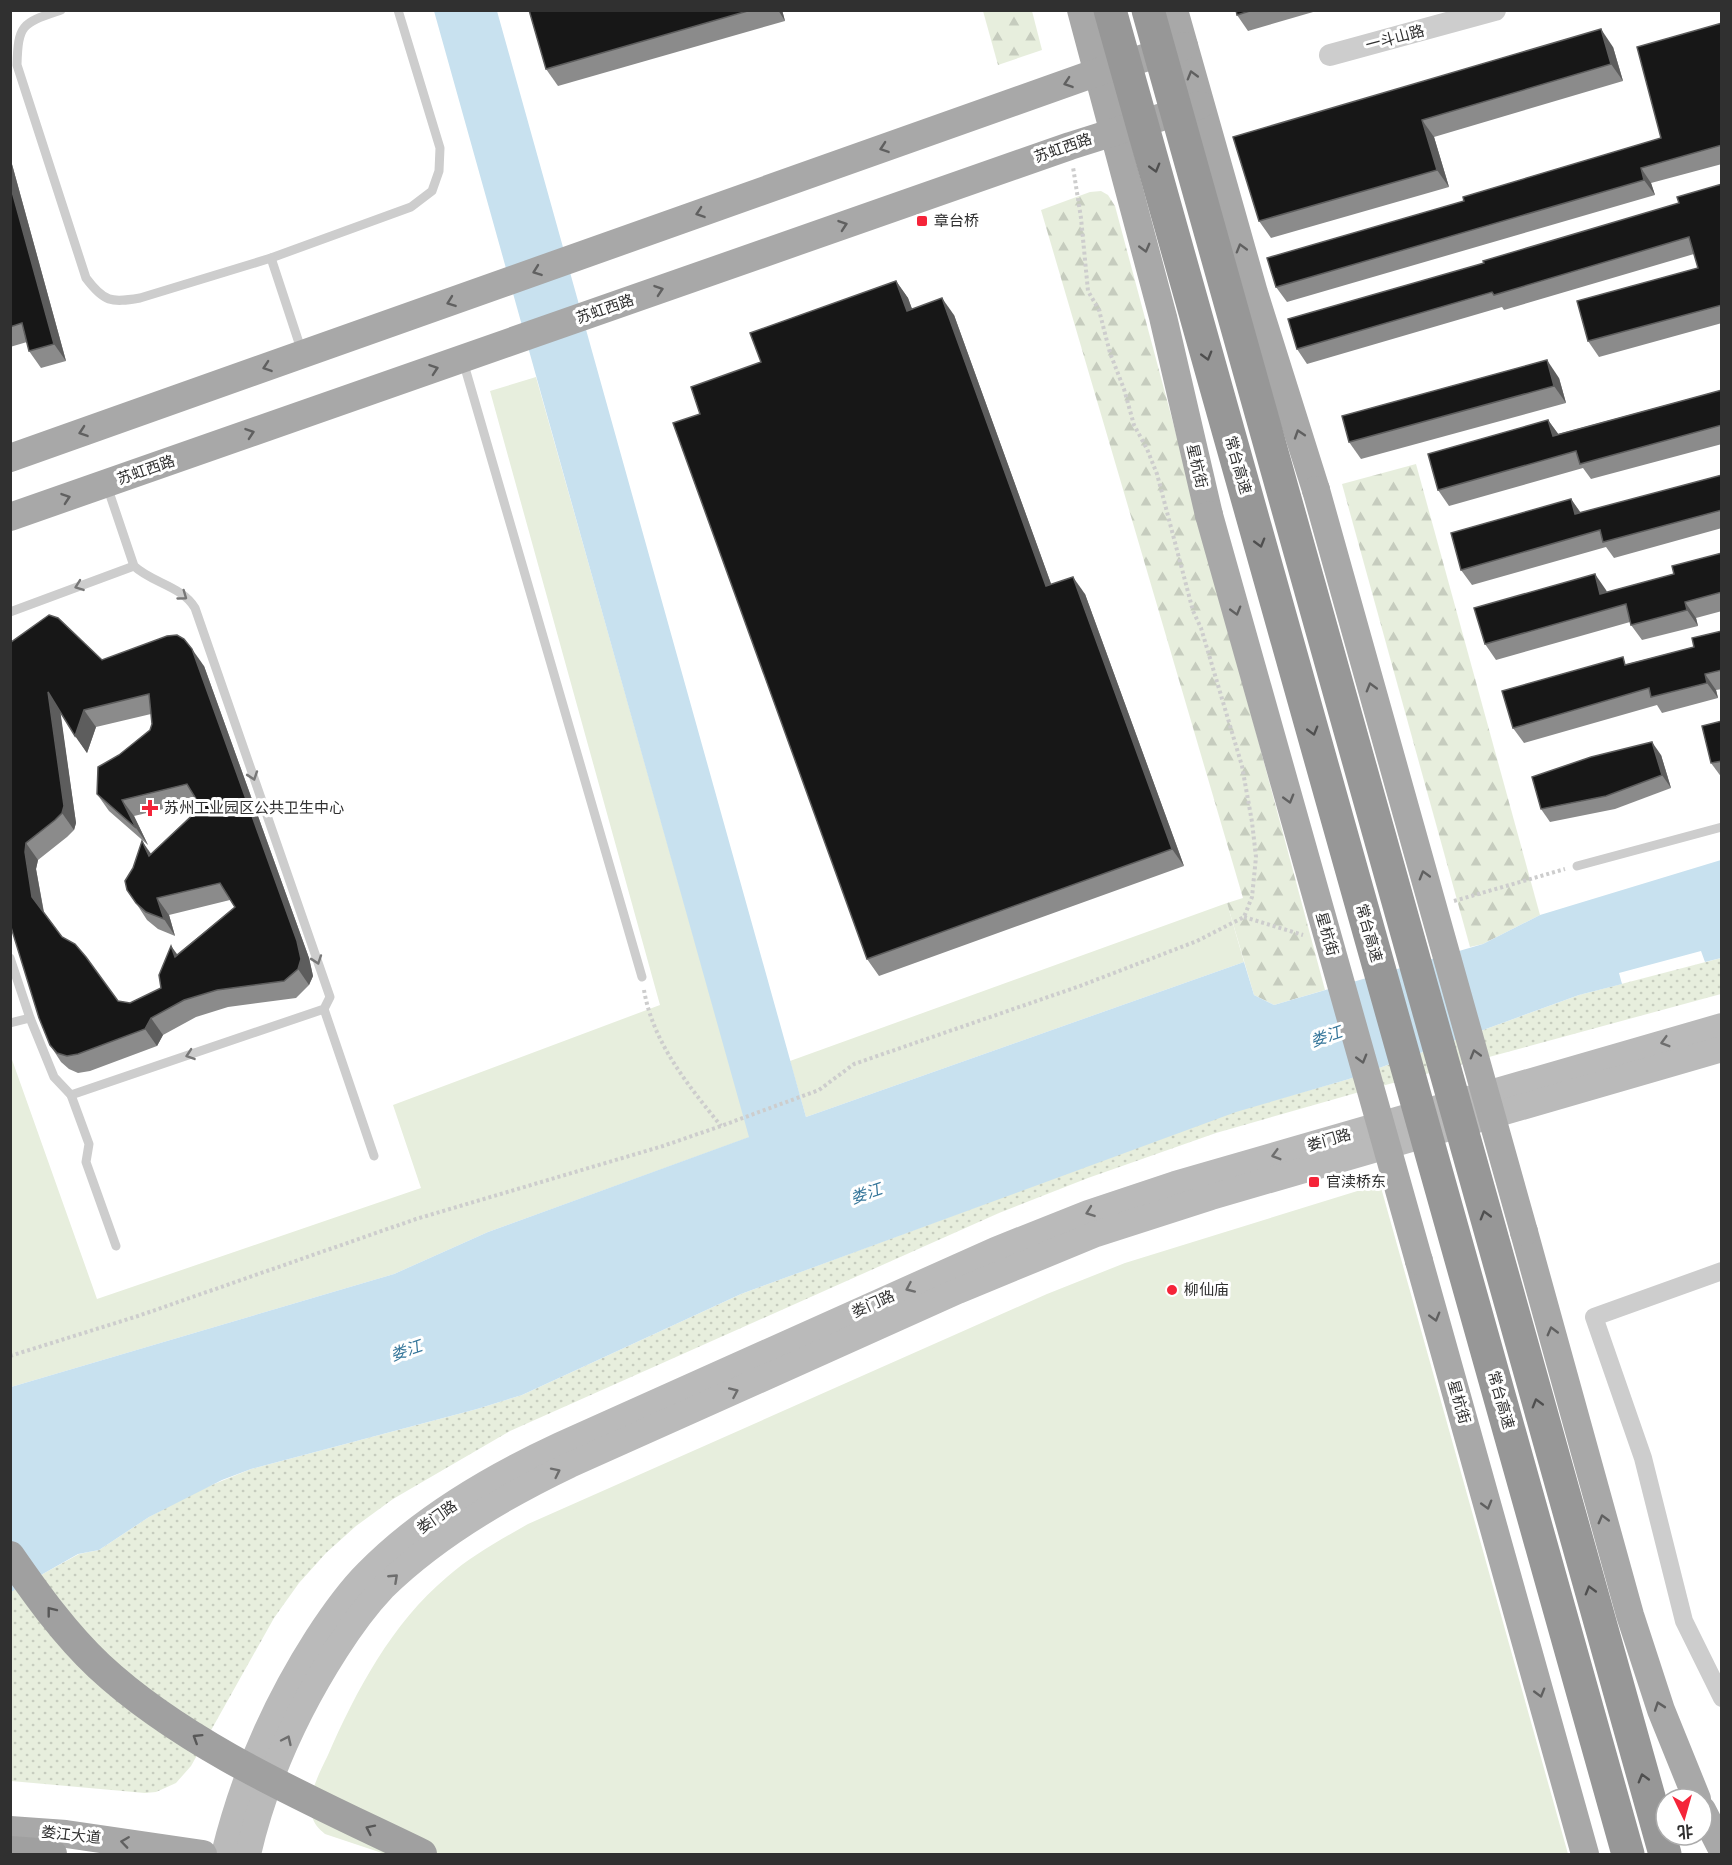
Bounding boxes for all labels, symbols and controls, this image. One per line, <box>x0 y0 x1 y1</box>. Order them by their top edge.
street label: 一斗山路 <box>1363 19 1427 56</box>
one-way arrow <box>1187 70 1199 81</box>
one-way arrow <box>1063 75 1074 88</box>
street label: 苏虹西路 <box>1031 127 1095 168</box>
one-way arrow <box>879 140 890 153</box>
one-way arrow <box>1147 163 1160 173</box>
one-way arrow <box>695 206 706 219</box>
place label: 章台桥 <box>934 209 979 232</box>
marker: 章台桥 <box>915 214 929 228</box>
one-way arrow <box>837 220 848 233</box>
one-way arrow <box>1138 242 1150 253</box>
one-way arrow <box>1236 243 1248 254</box>
one-way arrow <box>532 264 543 276</box>
one-way arrow <box>653 284 664 297</box>
street label: 苏虹西路 <box>573 288 637 329</box>
one-way arrow <box>446 294 457 307</box>
one-way arrow <box>1200 350 1212 361</box>
one-way arrow <box>262 359 273 372</box>
one-way arrow <box>428 363 439 376</box>
one-way arrow <box>78 425 89 438</box>
one-way arrow <box>244 428 255 441</box>
one-way arrow <box>1293 429 1306 440</box>
street label: 常台高速 <box>1219 433 1258 497</box>
street label: 星杭街 <box>1181 441 1214 490</box>
street label: 苏虹西路 <box>114 449 178 490</box>
one-way arrow <box>60 492 71 505</box>
one-way arrow <box>1253 538 1265 548</box>
one-way arrow <box>74 579 85 591</box>
one-way arrow <box>176 589 187 600</box>
one-way arrow <box>1229 605 1241 616</box>
one-way arrow <box>1366 682 1379 692</box>
one-way arrow <box>1305 726 1318 736</box>
one-way arrow <box>246 770 259 781</box>
one-way arrow <box>1282 793 1294 804</box>
place label: 苏州工业园区公共卫生中心 <box>164 796 344 819</box>
marker: 苏州工业园区公共卫生中心 <box>141 799 159 817</box>
one-way arrow <box>1419 870 1431 881</box>
street label: 常台高速 <box>1350 901 1389 965</box>
street label: 星杭街 <box>1310 909 1345 959</box>
one-way arrow <box>310 954 323 965</box>
water label: 娄江 <box>1307 1019 1347 1053</box>
one-way arrow <box>1660 1035 1671 1047</box>
one-way arrow <box>185 1047 195 1060</box>
one-way arrow <box>1469 1049 1482 1059</box>
one-way arrow <box>1355 1053 1367 1064</box>
street label: 娄门路 <box>1304 1122 1354 1157</box>
one-way arrow <box>1272 1148 1282 1160</box>
place label: 官渎桥东 <box>1326 1170 1386 1193</box>
marker: 官渎桥东 <box>1307 1175 1321 1189</box>
water label: 娄江 <box>847 1176 887 1210</box>
one-way arrow <box>1085 1205 1096 1218</box>
one-way arrow <box>1479 1210 1492 1220</box>
place label: 柳仙庙 <box>1184 1278 1229 1301</box>
one-way arrow <box>906 1280 917 1292</box>
marker: 柳仙庙 <box>1165 1283 1179 1297</box>
street label: 娄门路 <box>848 1284 898 1323</box>
one-way arrow <box>1428 1311 1440 1322</box>
one-way arrow <box>1546 1326 1559 1336</box>
water label: 娄江 <box>387 1333 427 1367</box>
street label: 常台高速 <box>1482 1368 1521 1432</box>
street label: 星杭街 <box>1442 1377 1477 1427</box>
one-way arrow <box>728 1387 739 1399</box>
one-way arrow <box>1532 1398 1545 1408</box>
one-way arrow <box>550 1467 561 1479</box>
street label: 娄门路 <box>412 1494 462 1539</box>
one-way arrow <box>1480 1500 1493 1510</box>
one-way arrow <box>1598 1514 1610 1525</box>
one-way arrow <box>387 1575 398 1586</box>
one-way arrow <box>1585 1585 1598 1595</box>
one-way arrow <box>47 1607 58 1618</box>
one-way arrow <box>1533 1687 1545 1698</box>
one-way arrow <box>1654 1701 1667 1712</box>
one-way arrow <box>193 1733 203 1745</box>
one-way arrow <box>279 1735 291 1746</box>
one-way arrow <box>1638 1773 1650 1784</box>
north arrow <box>1654 1787 1714 1847</box>
text: 北 <box>1676 1819 1694 1845</box>
street label: 娄江大道 <box>40 1820 102 1849</box>
one-way arrow <box>365 1824 376 1836</box>
one-way arrow <box>120 1836 129 1848</box>

